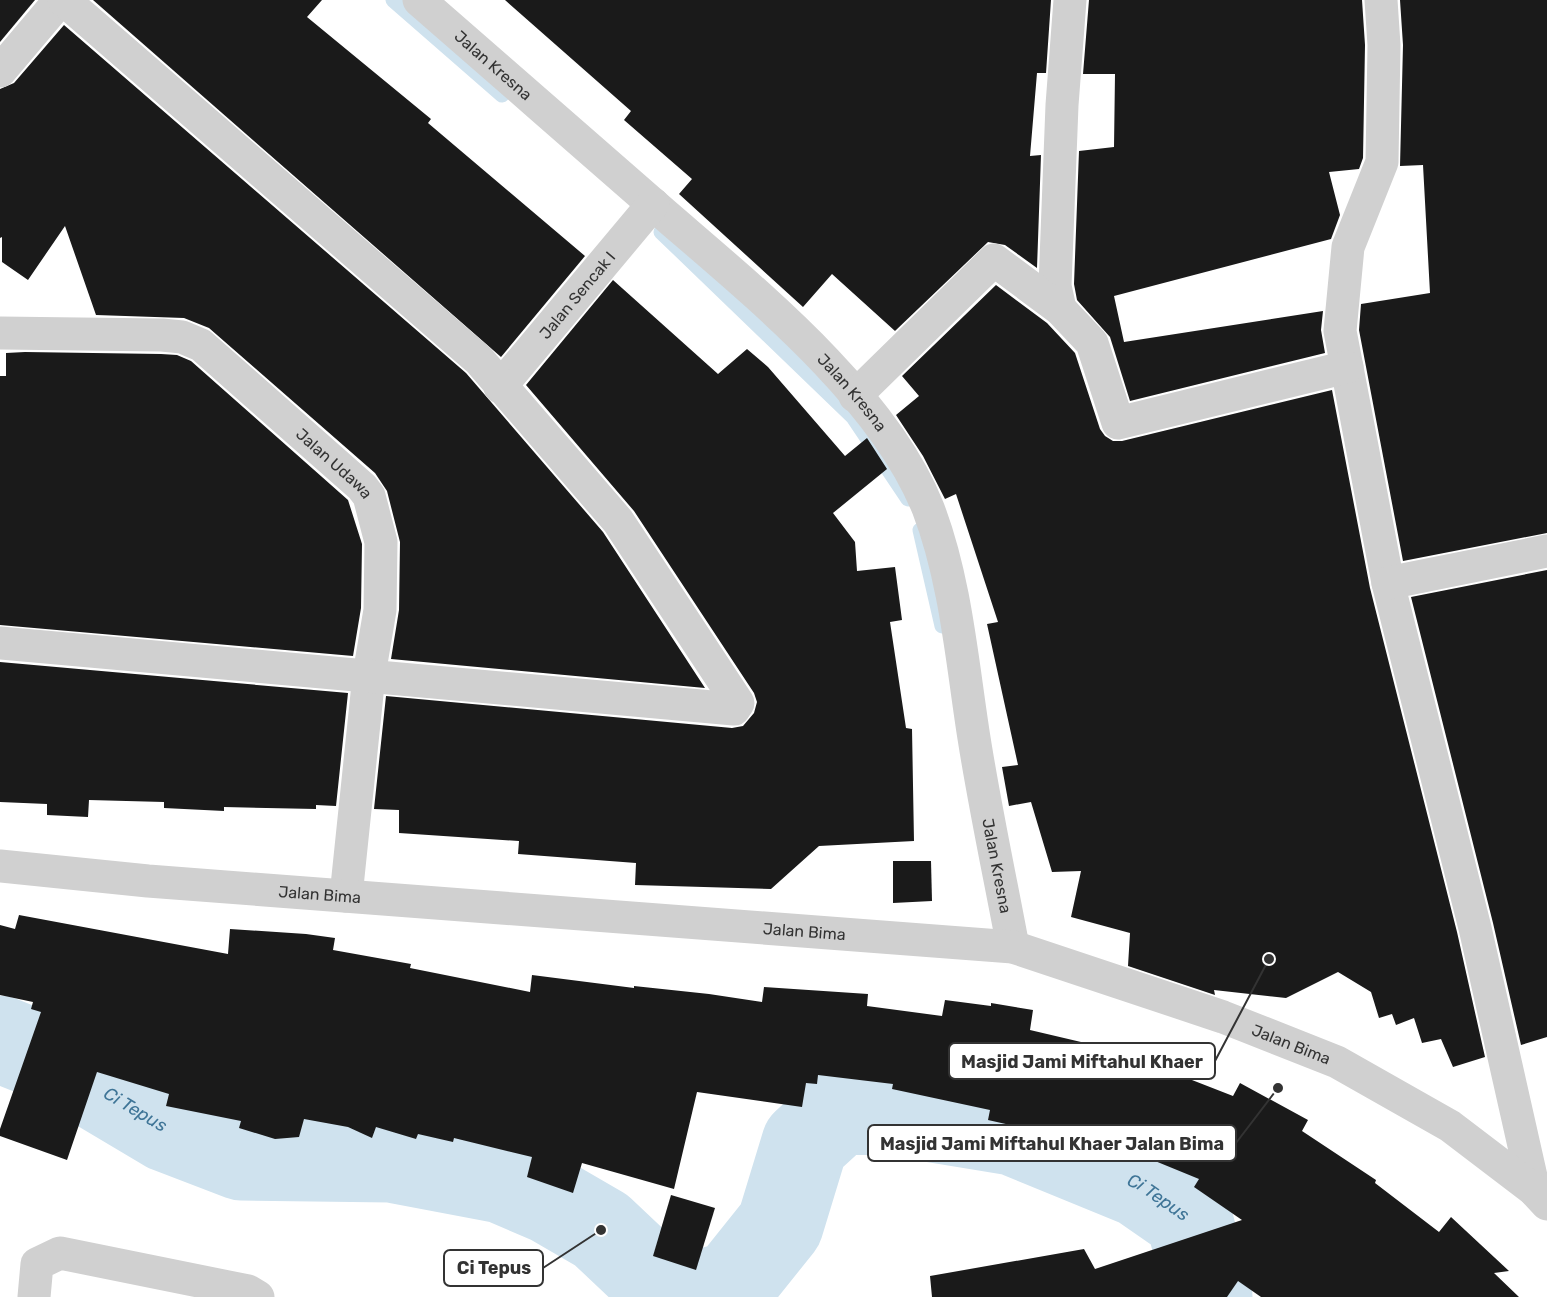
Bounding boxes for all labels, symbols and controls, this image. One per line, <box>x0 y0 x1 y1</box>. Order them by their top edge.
street label: Jalan Kresna <box>451 27 536 104</box>
street label: Jalan Sencak I <box>535 248 619 343</box>
street label: Jalan Kresna <box>813 350 891 435</box>
street label: Jalan Udawa <box>292 424 376 502</box>
street label: Jalan Kresna <box>978 817 1015 915</box>
street label: Jalan Bima <box>278 882 362 907</box>
street label: Jalan Bima <box>762 919 846 944</box>
street label: Jalan Bima <box>1249 1020 1333 1068</box>
callout: Masjid Jami Miftahul Khaer <box>949 1043 1215 1079</box>
text: Masjid Jami Miftahul Khaer <box>961 1051 1203 1073</box>
water label: Ci Tepus <box>100 1082 171 1137</box>
callout: Masjid Jami Miftahul Khaer Jalan Bima <box>868 1125 1236 1161</box>
text: Masjid Jami Miftahul Khaer Jalan Bima <box>880 1133 1224 1155</box>
water label: Ci Tepus <box>1124 1169 1193 1226</box>
callout: Ci Tepus <box>444 1250 543 1286</box>
text: Ci Tepus <box>457 1257 531 1279</box>

